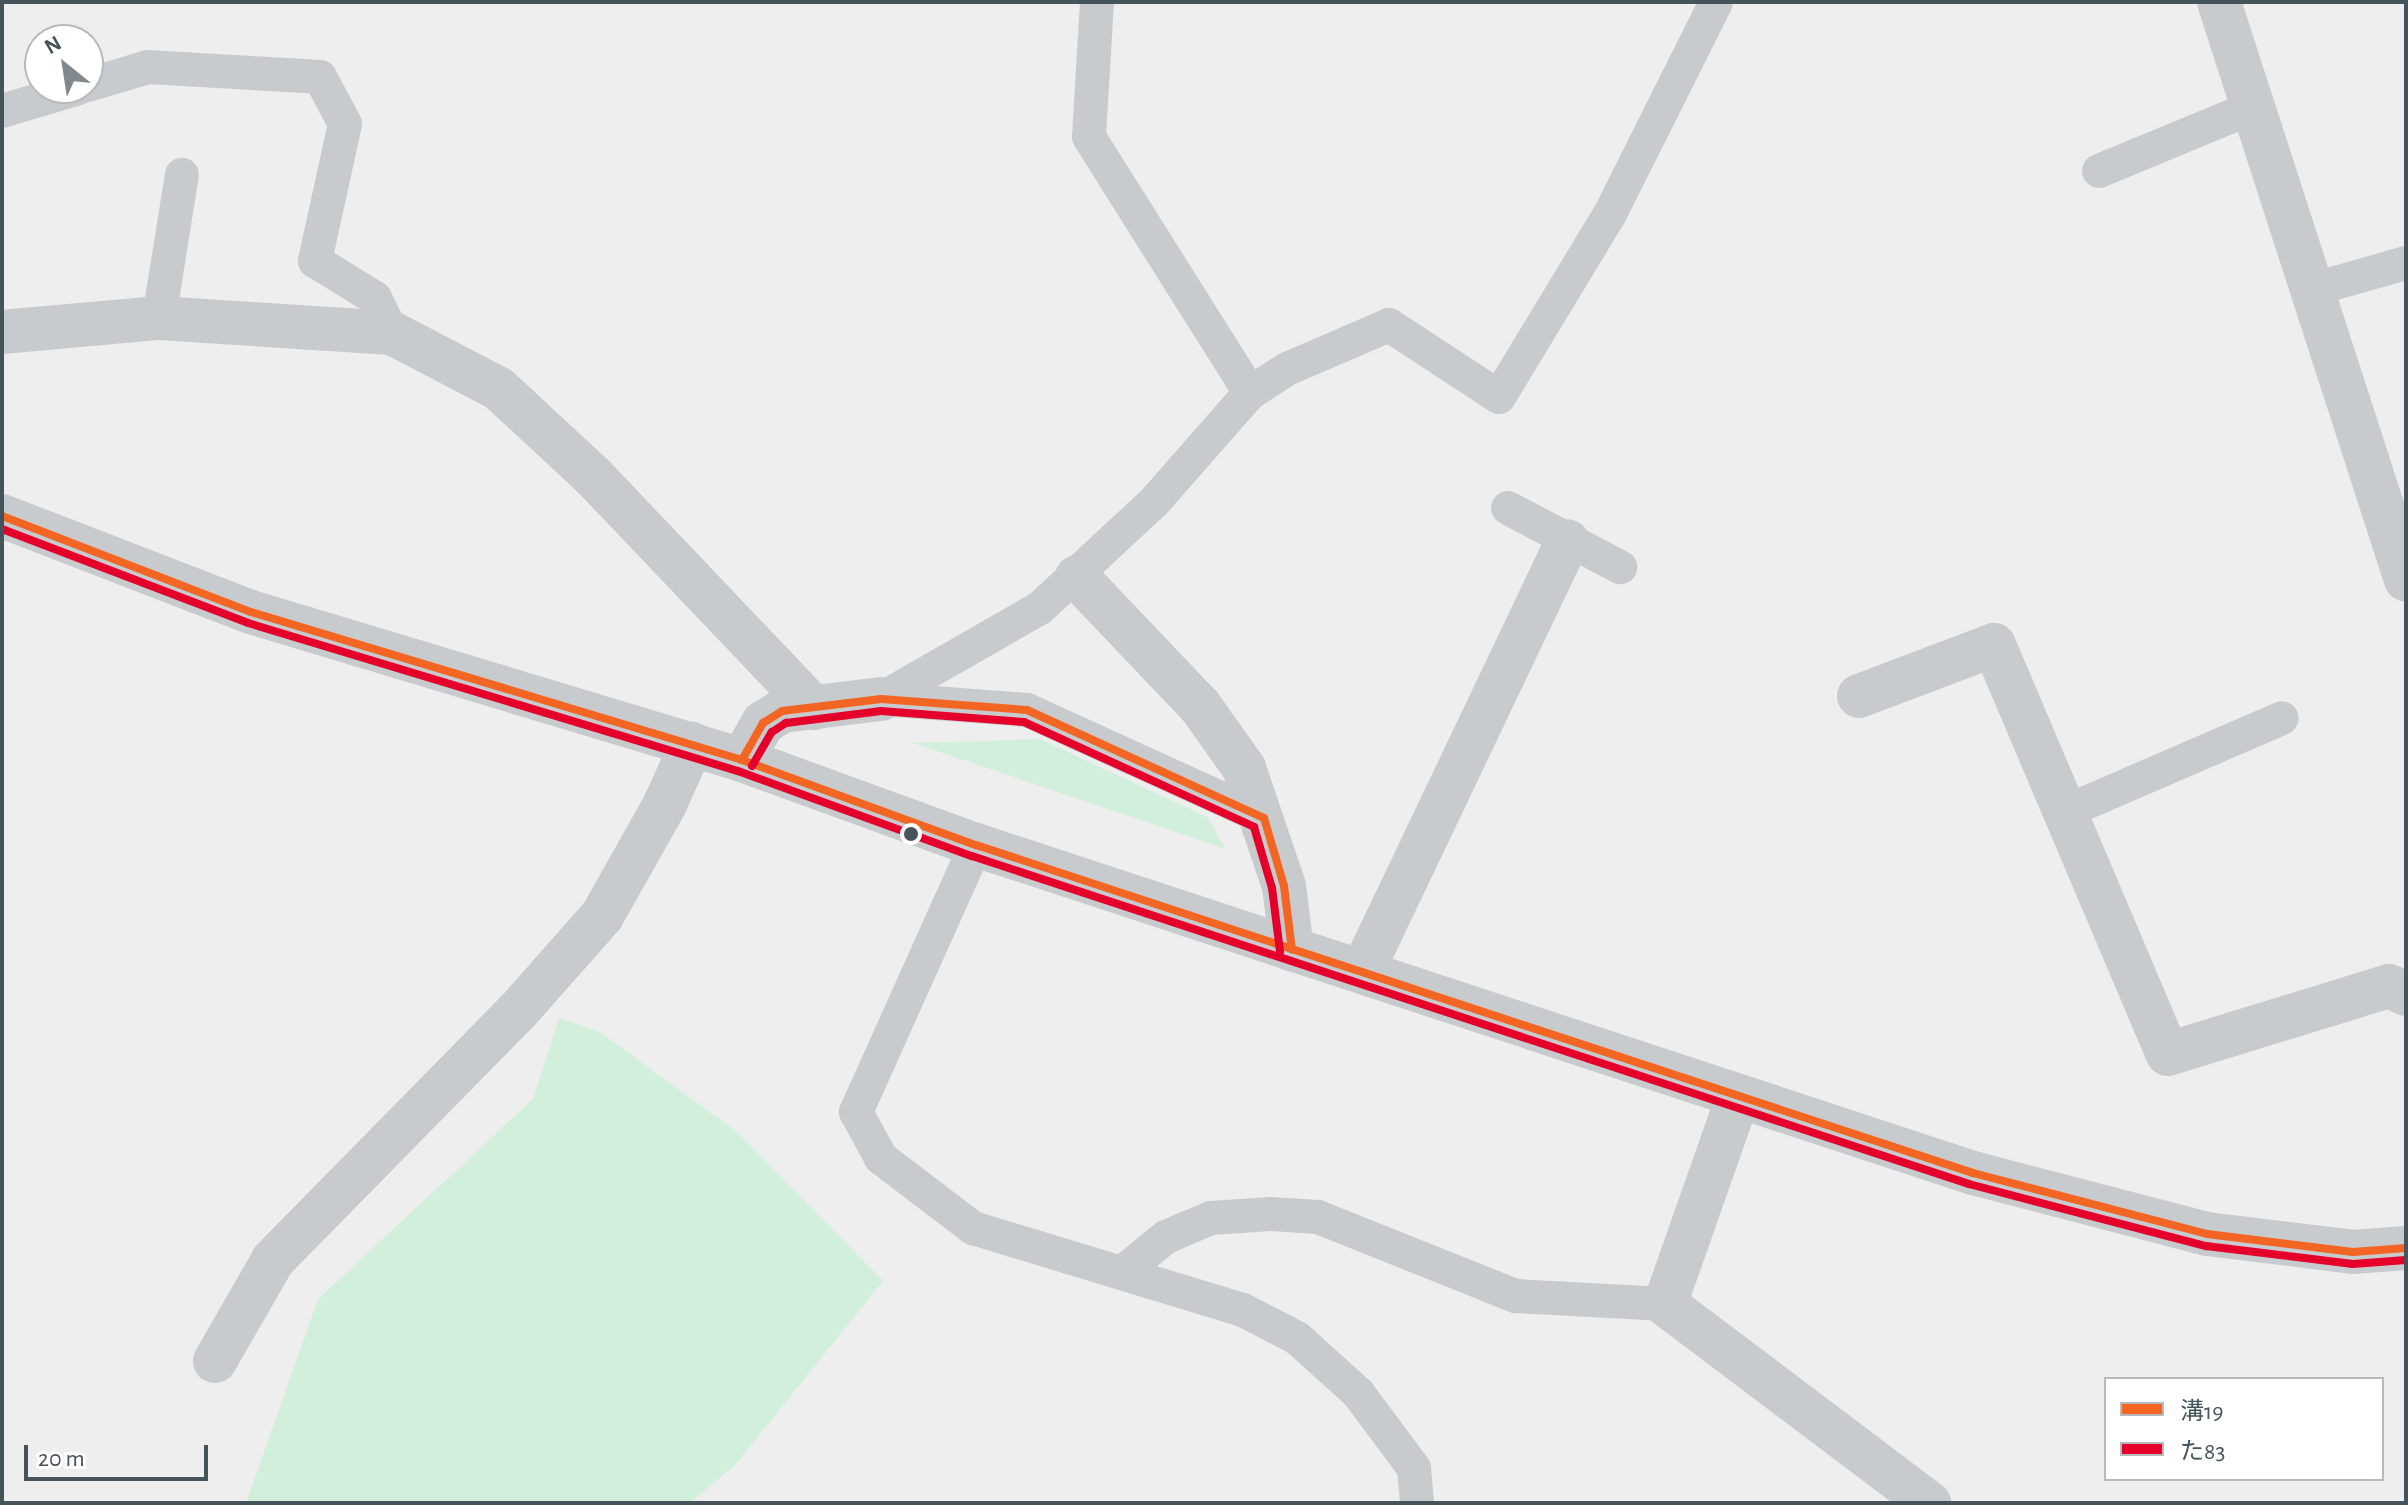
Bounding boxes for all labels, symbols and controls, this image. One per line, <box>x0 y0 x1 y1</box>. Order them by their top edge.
north arrow <box>24 24 104 104</box>
text: N <box>41 32 65 58</box>
unlabelled marker <box>903 826 919 842</box>
legend <box>2104 1377 2384 1481</box>
text: 溝19 <box>2180 1400 2224 1424</box>
scale bar <box>28 1429 212 1479</box>
text: た83 <box>2180 1440 2225 1464</box>
text: 20 m <box>38 1447 85 1471</box>

